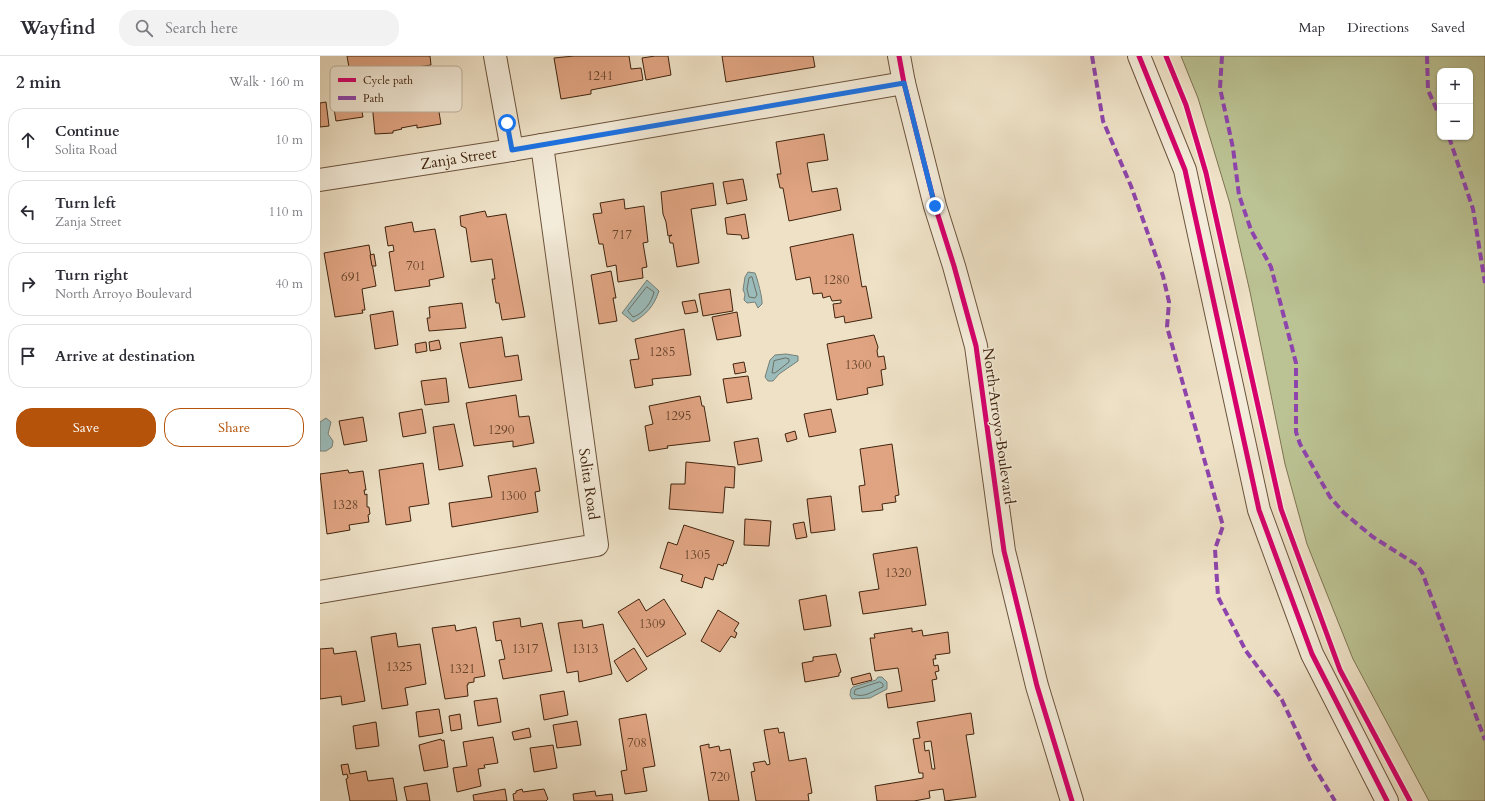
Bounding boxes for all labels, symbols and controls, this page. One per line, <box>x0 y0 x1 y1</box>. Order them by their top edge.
search box <box>119 10 399 46</box>
text: Wayfind <box>20 15 95 41</box>
icon: search <box>133 17 155 39</box>
text: Search here <box>165 18 238 38</box>
text: Map <box>1299 18 1325 37</box>
text: Directions <box>1347 18 1409 37</box>
text: Saved <box>1431 18 1465 37</box>
legend <box>330 66 462 112</box>
house number: 1241 <box>587 67 613 85</box>
map controls <box>1437 68 1473 140</box>
button: + <box>1437 68 1473 104</box>
text: 2 min <box>16 71 61 94</box>
text: Walk · 160 m <box>229 73 304 91</box>
text: Cycle path <box>363 73 413 88</box>
text: Path <box>363 91 384 106</box>
button: − <box>1437 104 1473 140</box>
route start <box>498 114 516 132</box>
text: Continue <box>55 121 120 141</box>
icon: ahead <box>17 129 39 151</box>
text: 10 m <box>275 131 303 149</box>
text: Solita Road <box>55 141 117 159</box>
street label: Zanja Street <box>419 143 498 174</box>
text: Turn left <box>55 193 116 213</box>
route end <box>926 197 944 215</box>
icon: left <box>17 201 39 223</box>
text: 110 m <box>269 203 303 221</box>
text: Zanja Street <box>55 213 121 231</box>
house number: 717 <box>612 226 632 244</box>
house number: 701 <box>406 257 426 275</box>
text: Turn right <box>55 265 128 285</box>
house number: 691 <box>341 268 361 286</box>
house number: 1280 <box>823 271 850 289</box>
icon: right <box>17 273 39 295</box>
text: 40 m <box>275 275 303 293</box>
text: North Arroyo Boulevard <box>55 285 192 303</box>
house number: 1285 <box>649 343 675 361</box>
icon: arrive <box>17 345 39 367</box>
text: Arrive at destination <box>55 346 195 366</box>
street label: North Arroyo Boulevard <box>978 346 1020 506</box>
house number: 1300 <box>845 356 872 374</box>
house number: 1295 <box>665 407 691 425</box>
button: Save <box>16 408 156 447</box>
button: Share <box>164 408 304 447</box>
house number: 1290 <box>488 421 515 439</box>
street label: Solita Road <box>574 447 604 521</box>
house number: 1300 <box>500 487 527 505</box>
house number: 1328 <box>332 496 358 514</box>
house number: 1305 <box>684 546 710 564</box>
house number: 1320 <box>885 564 912 582</box>
house number: 1309 <box>639 615 666 633</box>
house number: 1317 <box>512 640 539 658</box>
house number: 1313 <box>572 640 598 658</box>
house number: 1325 <box>386 658 412 676</box>
house number: 1321 <box>449 660 475 678</box>
house number: 708 <box>627 734 647 752</box>
house number: 720 <box>710 768 730 786</box>

